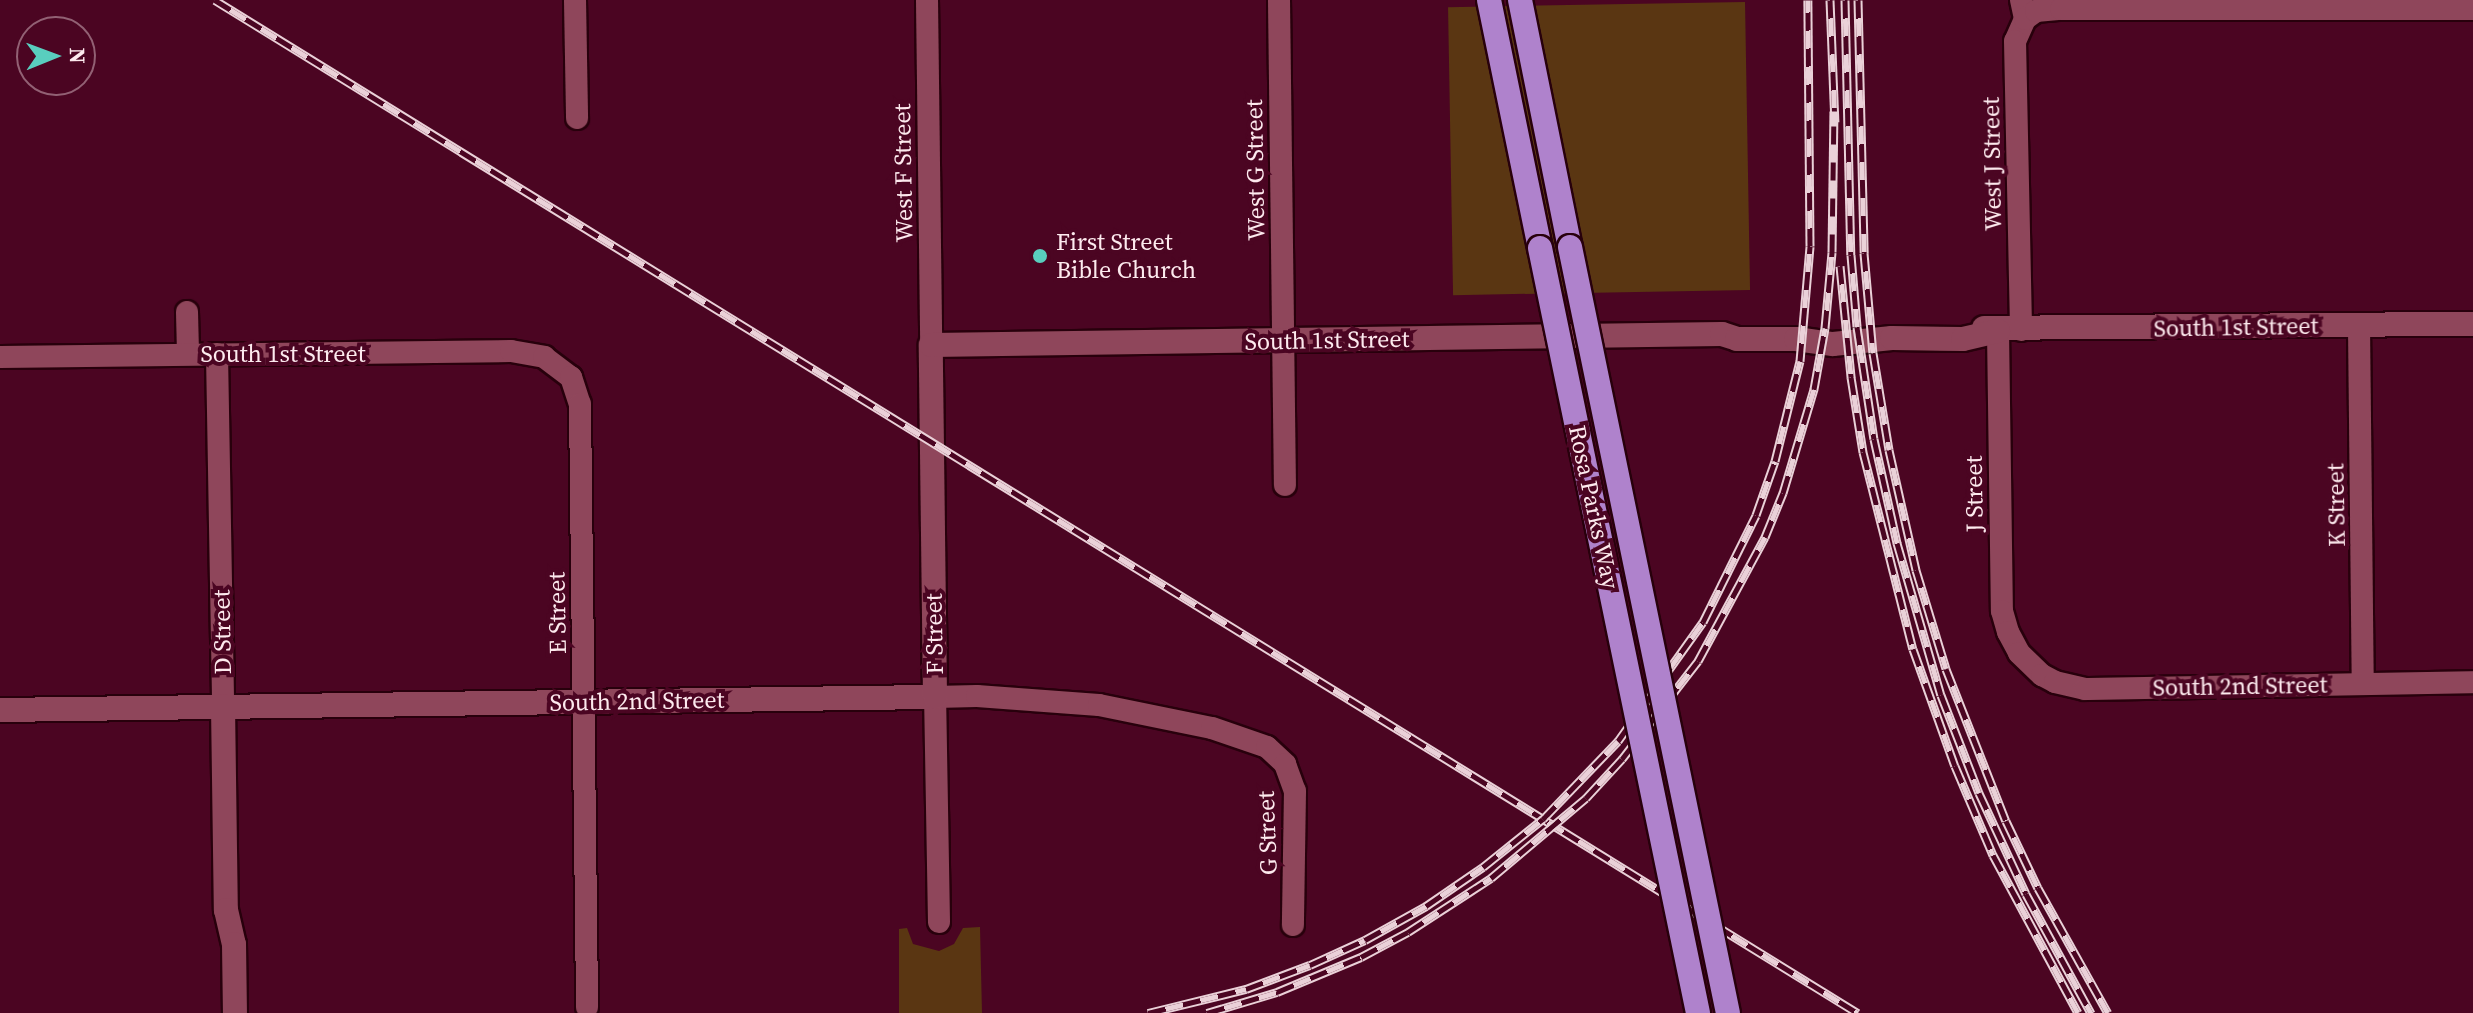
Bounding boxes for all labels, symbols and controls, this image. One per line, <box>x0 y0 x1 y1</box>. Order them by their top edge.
north arrow <box>16 16 96 96</box>
text: N <box>63 47 93 64</box>
street label: West J Street <box>1976 97 2008 231</box>
street label: West G Street <box>1239 99 1271 241</box>
street label: West F Street <box>887 103 919 243</box>
place label: First Street Bible Church <box>1056 228 1196 284</box>
marker: First Street Bible Church <box>1031 247 1049 265</box>
street label: South 1st Street <box>2153 311 2319 343</box>
street label: South 1st Street <box>1244 324 1410 356</box>
street label: South 1st Street <box>201 340 365 368</box>
street label: Rosa Parks Way <box>1563 422 1625 592</box>
street label: J Street <box>1959 455 1989 533</box>
street label: K Street <box>2321 463 2351 547</box>
street label: E Street <box>542 572 572 654</box>
street label: D Street <box>207 589 237 675</box>
street label: F Street <box>919 593 949 675</box>
street label: South 2nd Street <box>2152 670 2328 702</box>
street label: South 2nd Street <box>549 685 725 717</box>
street label: G Street <box>1251 791 1283 875</box>

